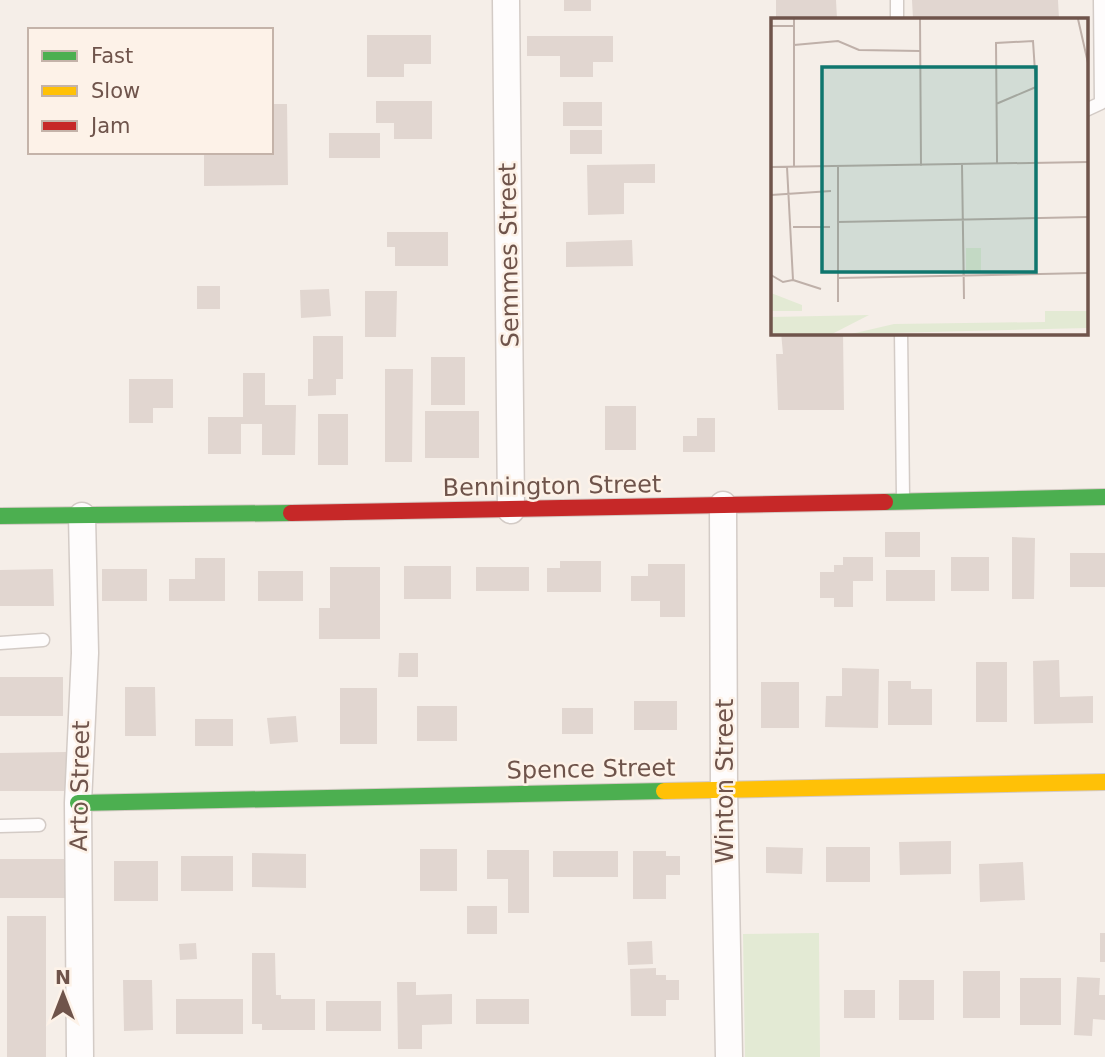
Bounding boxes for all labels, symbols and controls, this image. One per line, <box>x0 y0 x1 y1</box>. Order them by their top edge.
inset map <box>771 18 1088 334</box>
legend <box>28 28 273 154</box>
text: Fast <box>91 44 133 68</box>
text: Slow <box>91 79 140 103</box>
text: Jam <box>89 114 131 138</box>
street label: Semmes Street <box>493 162 525 348</box>
street label: Bennington Street <box>442 470 662 502</box>
street label: Winton Street <box>711 699 739 863</box>
street label: Arto Street <box>65 720 95 852</box>
street label: Spence Street <box>506 754 676 784</box>
north arrow <box>28 959 98 1029</box>
text: N <box>55 966 71 988</box>

